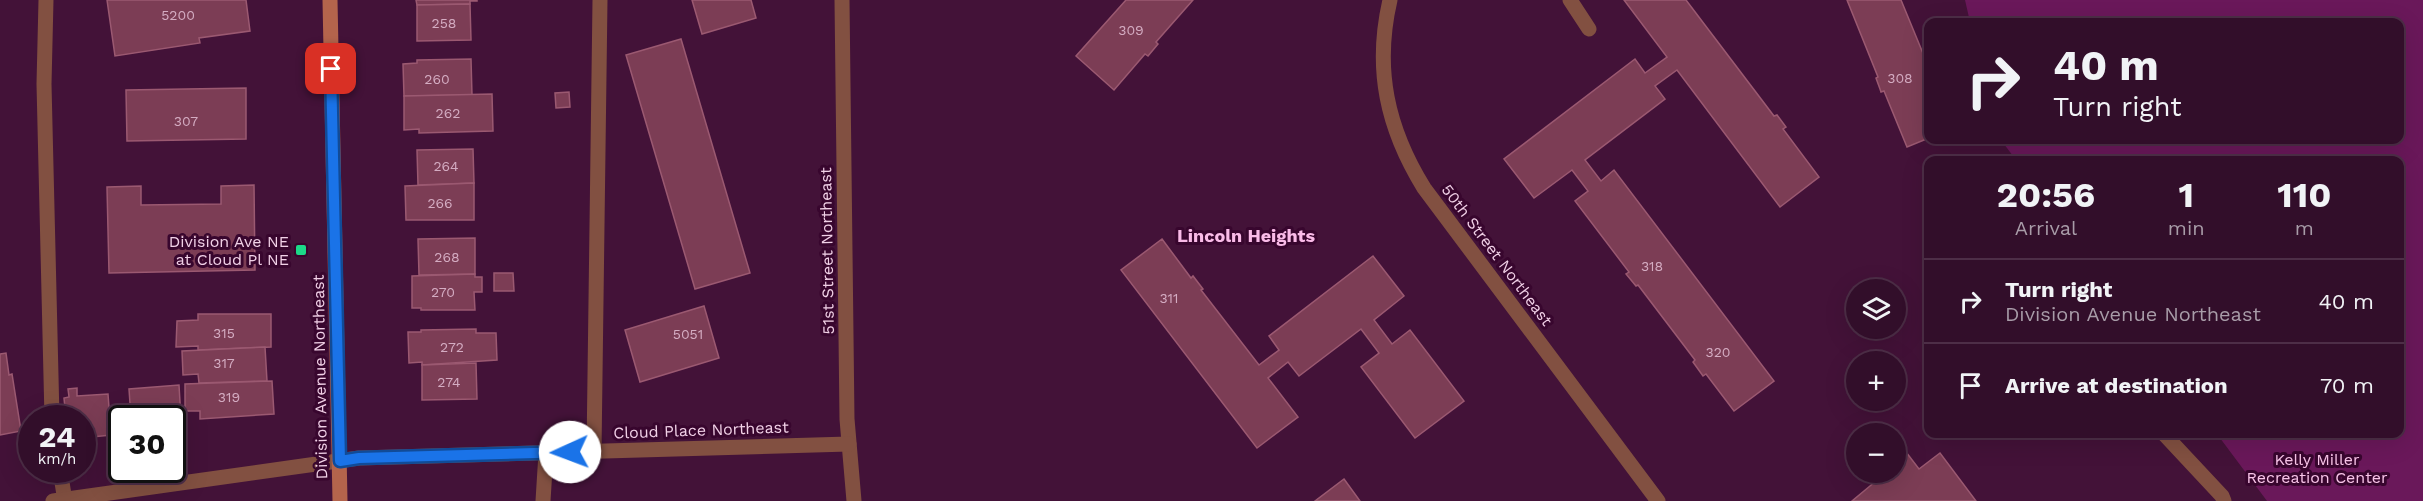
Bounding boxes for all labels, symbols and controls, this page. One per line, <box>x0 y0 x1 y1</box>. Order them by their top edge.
house number: 5200 <box>161 7 195 23</box>
house number: 258 <box>432 15 456 31</box>
house number: 309 <box>1118 22 1144 38</box>
text: 40 m <box>2053 41 2159 90</box>
icon: right <box>1954 42 2032 120</box>
pin <box>305 43 356 94</box>
icon: arrive <box>314 52 347 85</box>
house number: 308 <box>1887 70 1913 86</box>
house number: 260 <box>424 71 450 87</box>
text: Turn right <box>2053 91 2182 123</box>
house number: 262 <box>436 105 460 121</box>
house number: 307 <box>174 113 198 129</box>
house number: 264 <box>433 158 459 174</box>
street label: 51st Street Northeast <box>816 167 838 335</box>
text: 20:56 <box>1997 174 2095 216</box>
text: 1 <box>2178 174 2194 216</box>
text: 110 <box>2277 174 2331 216</box>
street label: 50th Street Northeast <box>1438 181 1557 330</box>
house number: 266 <box>427 195 453 211</box>
text: Arrival <box>2015 216 2077 240</box>
text: min <box>2168 216 2205 240</box>
text: m <box>2295 216 2314 240</box>
district label: Lincoln Heights <box>1177 225 1315 246</box>
place label: Division Ave NE at Cloud Pl NE <box>169 232 289 269</box>
marker: Division Ave NE at Cloud Pl NE <box>294 243 308 257</box>
house number: 268 <box>434 249 460 265</box>
house number: 318 <box>1641 258 1663 274</box>
street label: Division Avenue Northeast <box>309 274 331 479</box>
text: Turn right <box>2005 277 2112 302</box>
map controls <box>1846 279 1906 483</box>
button: layers <box>1846 279 1906 339</box>
house number: 270 <box>431 284 455 300</box>
icon: right <box>1954 285 1987 318</box>
text: 40 m <box>2318 289 2374 314</box>
house number: 311 <box>1159 290 1179 306</box>
text: Division Avenue Northeast <box>2005 302 2261 326</box>
house number: 315 <box>213 325 235 341</box>
house number: 5051 <box>673 326 703 342</box>
house number: 272 <box>440 339 464 355</box>
house number: 320 <box>1705 344 1731 360</box>
button: + <box>1846 351 1906 411</box>
house number: 317 <box>213 355 235 371</box>
icon: arrive <box>1954 369 1987 402</box>
text: Arrive at destination <box>2005 373 2228 398</box>
text: 70 m <box>2320 373 2374 398</box>
house number: 274 <box>437 374 461 390</box>
house number: 319 <box>218 389 240 405</box>
speed limit sign: 30 <box>108 405 186 483</box>
street label: Cloud Place Northeast <box>613 417 789 443</box>
text: 24 <box>39 419 75 454</box>
position arrow <box>538 420 602 484</box>
button: − <box>1846 423 1906 483</box>
text: km/h <box>38 450 76 468</box>
park label: Kelly Miller Recreation Center <box>2246 450 2388 487</box>

